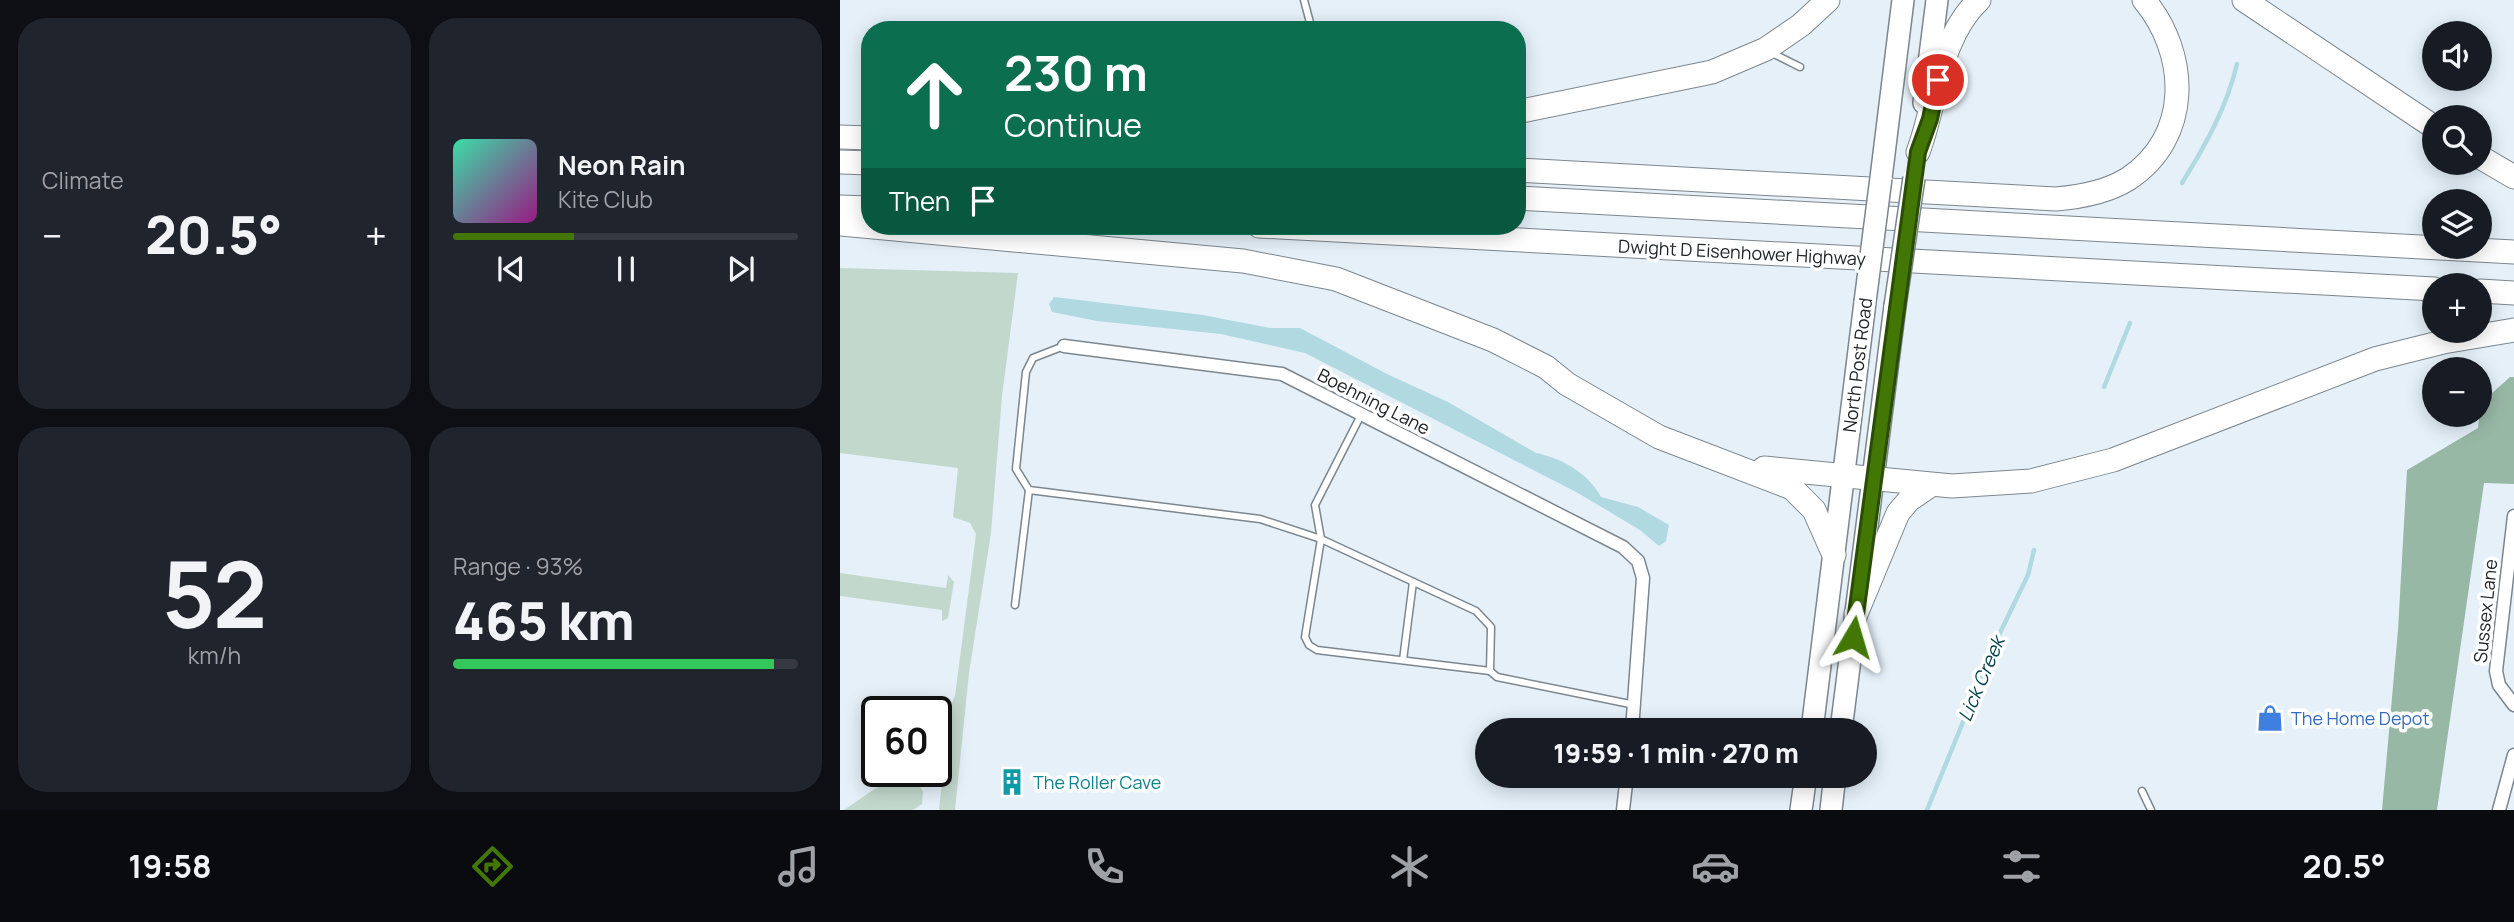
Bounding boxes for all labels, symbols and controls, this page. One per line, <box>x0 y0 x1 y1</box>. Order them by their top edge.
map controls <box>2422 21 2492 427</box>
button: sound <box>2422 21 2492 91</box>
text: 230 m <box>1004 39 1148 106</box>
icon: ahead <box>889 49 980 140</box>
pin <box>1908 50 1968 110</box>
icon: arrive <box>1919 61 1957 99</box>
text: Continue <box>1004 103 1142 147</box>
button: search <box>2422 105 2492 175</box>
text: Neon Rain <box>558 147 686 183</box>
text: Climate <box>42 164 124 196</box>
icon: arrive <box>964 182 1002 220</box>
text: Kite Club <box>558 183 653 215</box>
text: Then <box>889 183 950 219</box>
button: layers <box>2422 189 2492 259</box>
text: 20.5° <box>145 199 282 270</box>
text: − <box>42 209 63 261</box>
text: + <box>365 209 387 261</box>
street label: Dwight D Eisenhower Highway <box>1618 234 1867 270</box>
icon: previous <box>492 250 530 288</box>
icon: pause <box>607 250 645 288</box>
icon: next <box>722 250 760 288</box>
button: + <box>2422 273 2492 343</box>
street label: North Post Road <box>1837 296 1877 434</box>
button: − <box>2422 357 2492 427</box>
street label: Boehning Lane <box>1314 362 1434 440</box>
text: 52 <box>162 531 267 655</box>
text: Range · 93% <box>453 550 583 582</box>
street label: Sussex Lane <box>2468 558 2502 664</box>
text: 465 km <box>453 585 635 656</box>
position arrow <box>1816 600 1890 674</box>
water label: Lick Creek <box>1951 630 2012 725</box>
text: km/h <box>188 639 241 671</box>
speed limit sign: 60 <box>861 696 952 787</box>
shop icon: The Home Depot <box>2255 703 2285 733</box>
place label: The Home Depot <box>2291 706 2430 730</box>
text: 19:59 · 1 min · 270 m <box>1553 735 1799 771</box>
building icon: The Roller Cave <box>997 767 1027 797</box>
place label: The Roller Cave <box>1033 770 1161 794</box>
icon: directions <box>468 842 517 891</box>
icon: music <box>774 842 823 891</box>
icon: phone <box>1080 842 1129 891</box>
icon: climate <box>1385 842 1434 891</box>
icon: car <box>1691 842 1740 891</box>
icon: filters <box>1997 842 2046 891</box>
text: 19:58 <box>128 844 212 888</box>
text: 20.5° <box>2303 844 2386 888</box>

